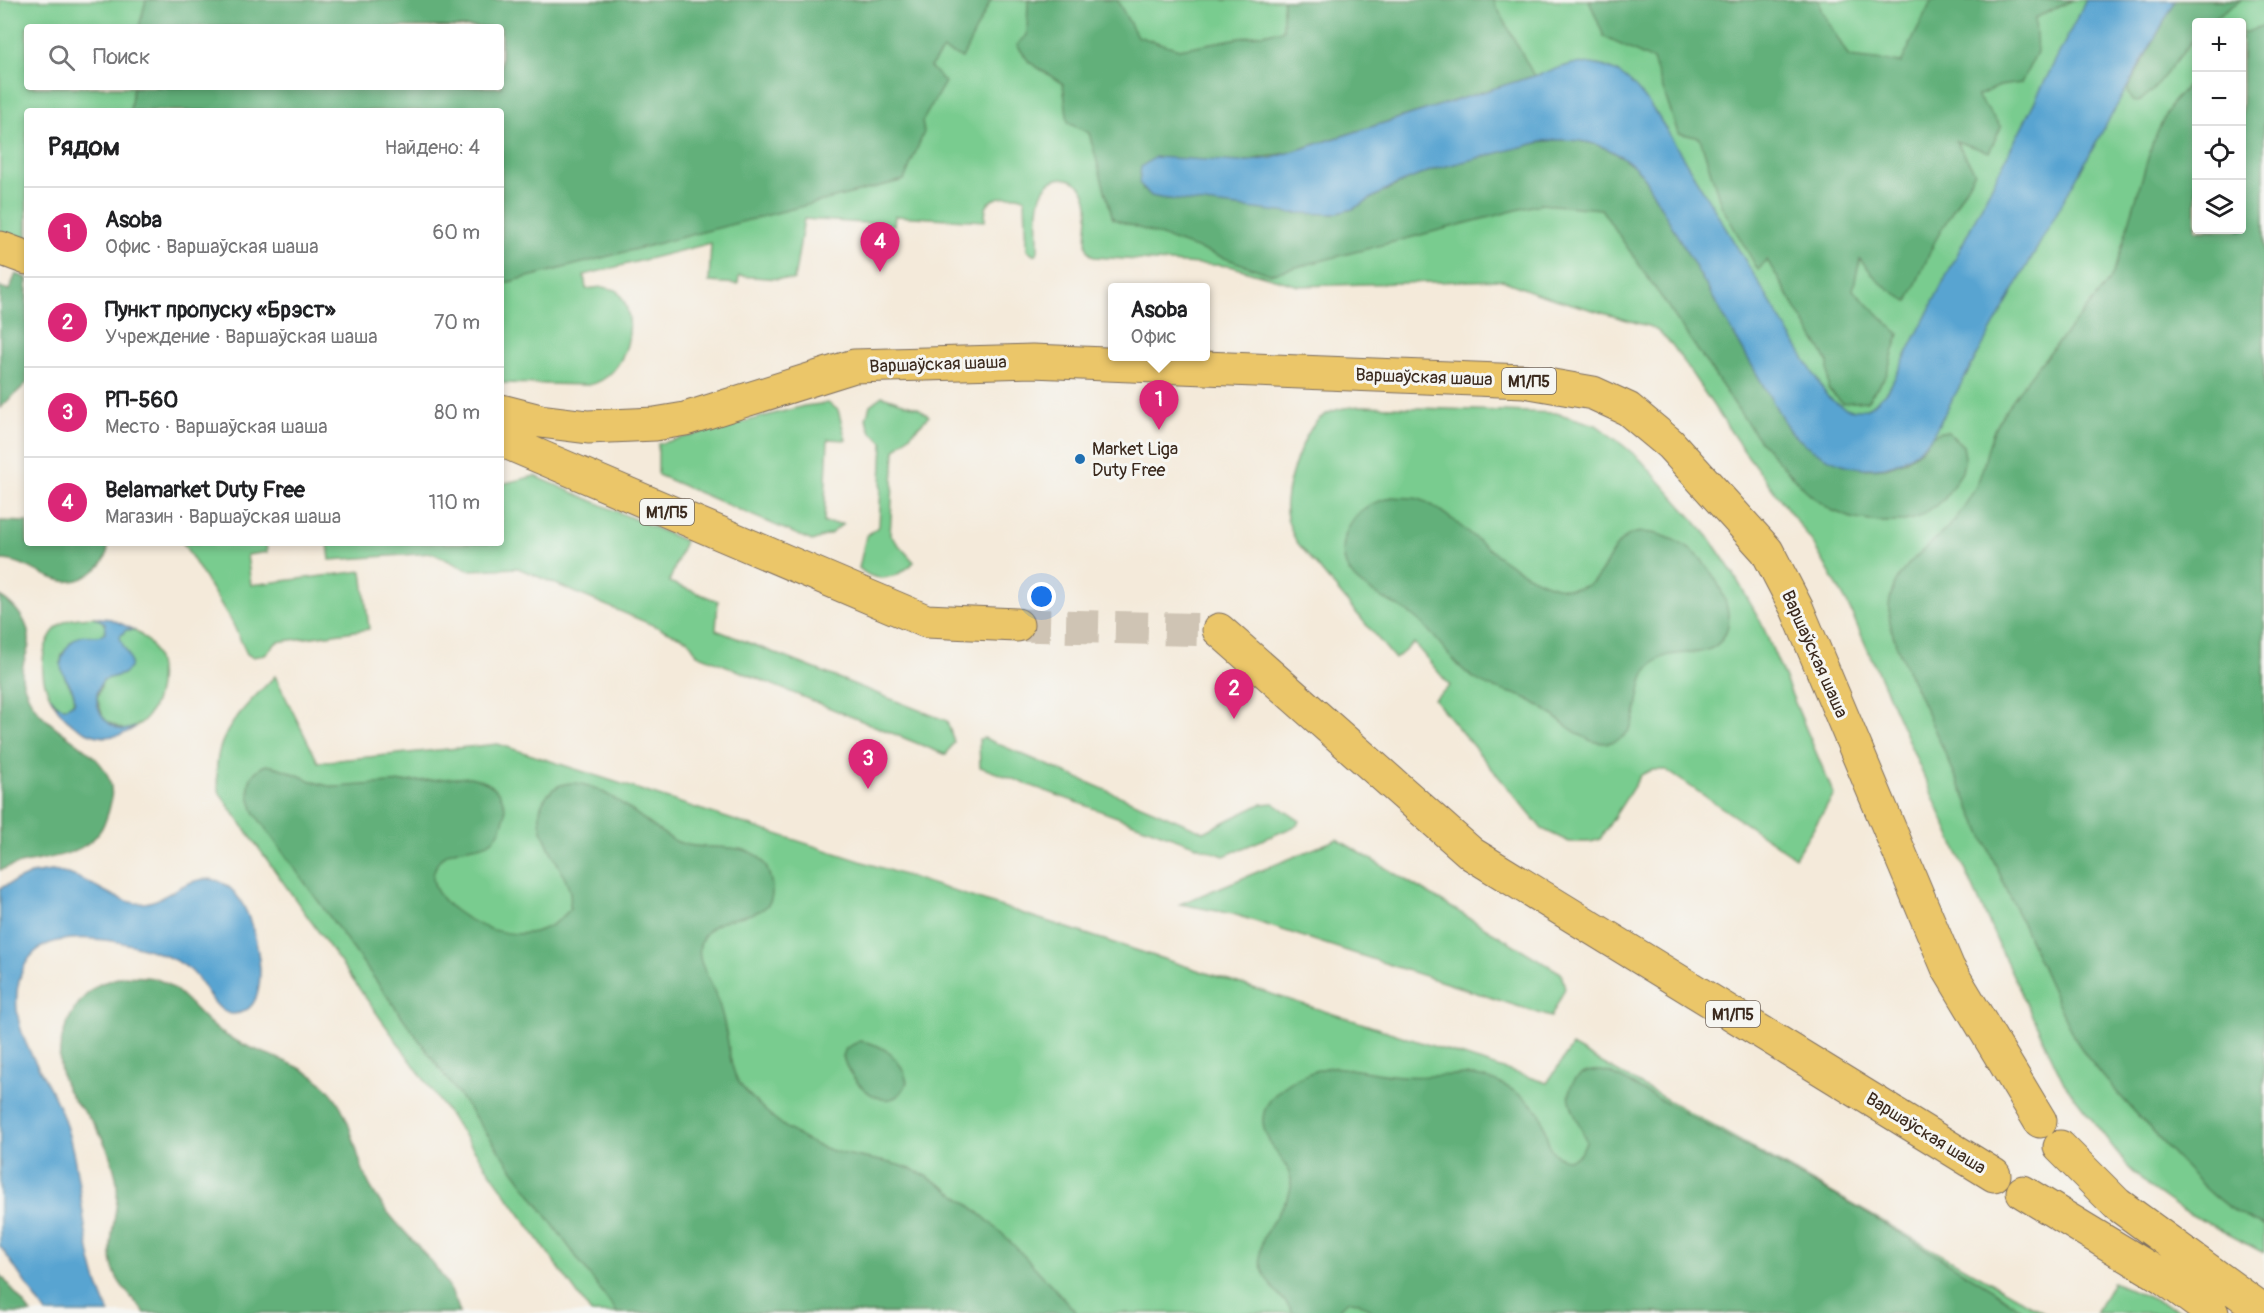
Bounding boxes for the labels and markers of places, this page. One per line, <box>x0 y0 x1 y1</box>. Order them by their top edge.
pin: 4 <box>860 222 900 272</box>
pin: 1 <box>1140 380 1178 430</box>
place label: Market Liga Duty Free <box>1092 438 1178 482</box>
marker: Market Liga Duty Free <box>1073 452 1087 466</box>
pin: 2 <box>1214 670 1254 719</box>
pin: 3 <box>848 740 888 789</box>

